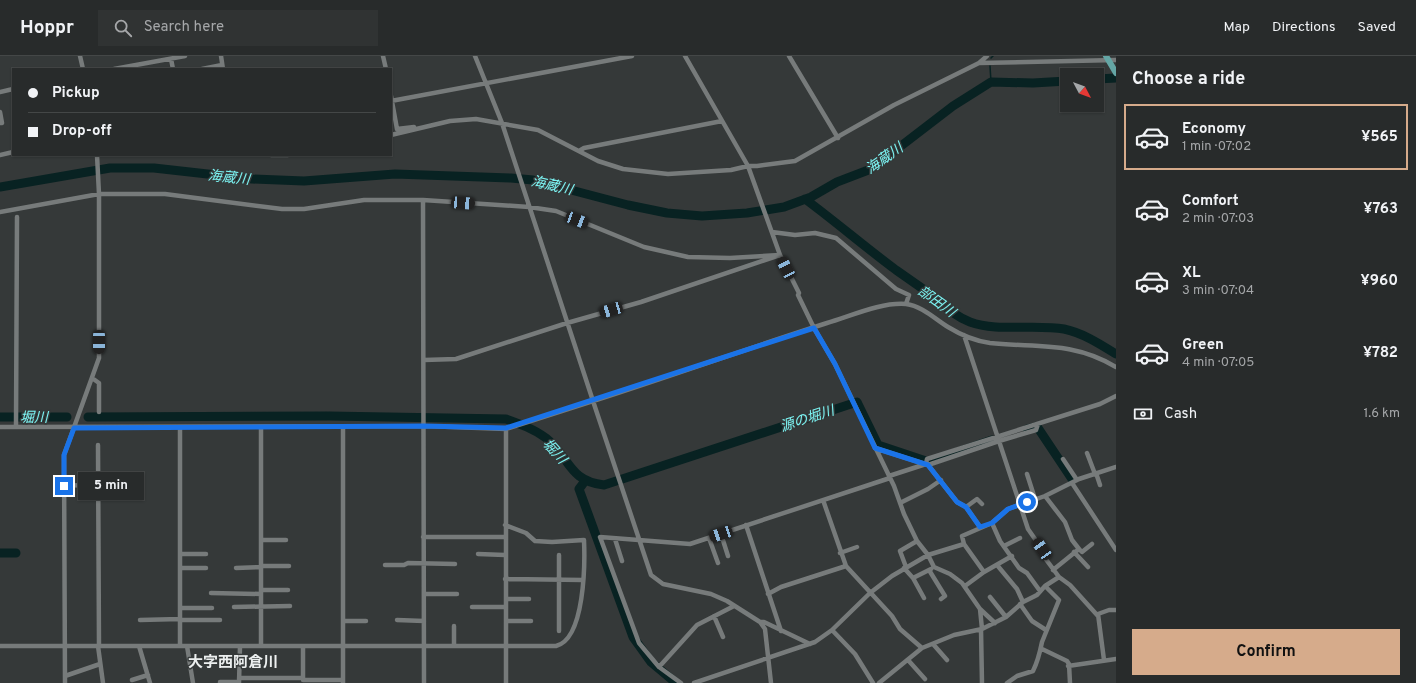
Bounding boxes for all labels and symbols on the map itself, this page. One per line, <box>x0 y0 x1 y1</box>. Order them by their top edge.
north arrow <box>1060 68 1104 112</box>
water label: 海蔵川 <box>863 139 909 178</box>
water label: 海蔵川 <box>207 168 253 189</box>
water label: 海蔵川 <box>529 173 576 200</box>
car <box>451 196 475 210</box>
car <box>564 210 590 230</box>
car <box>775 255 797 281</box>
water label: 部田川 <box>914 283 960 323</box>
car <box>598 301 624 319</box>
car <box>93 330 105 354</box>
water label: 源の堀川 <box>778 402 839 436</box>
water label: 堀川 <box>20 410 50 427</box>
water label: 堀川 <box>538 436 571 470</box>
callout: 5 min <box>78 472 144 500</box>
route end <box>55 477 73 495</box>
route start <box>1018 493 1036 511</box>
car <box>708 525 734 543</box>
car <box>1030 536 1054 562</box>
district label: 大字西阿倉川 <box>188 654 278 673</box>

